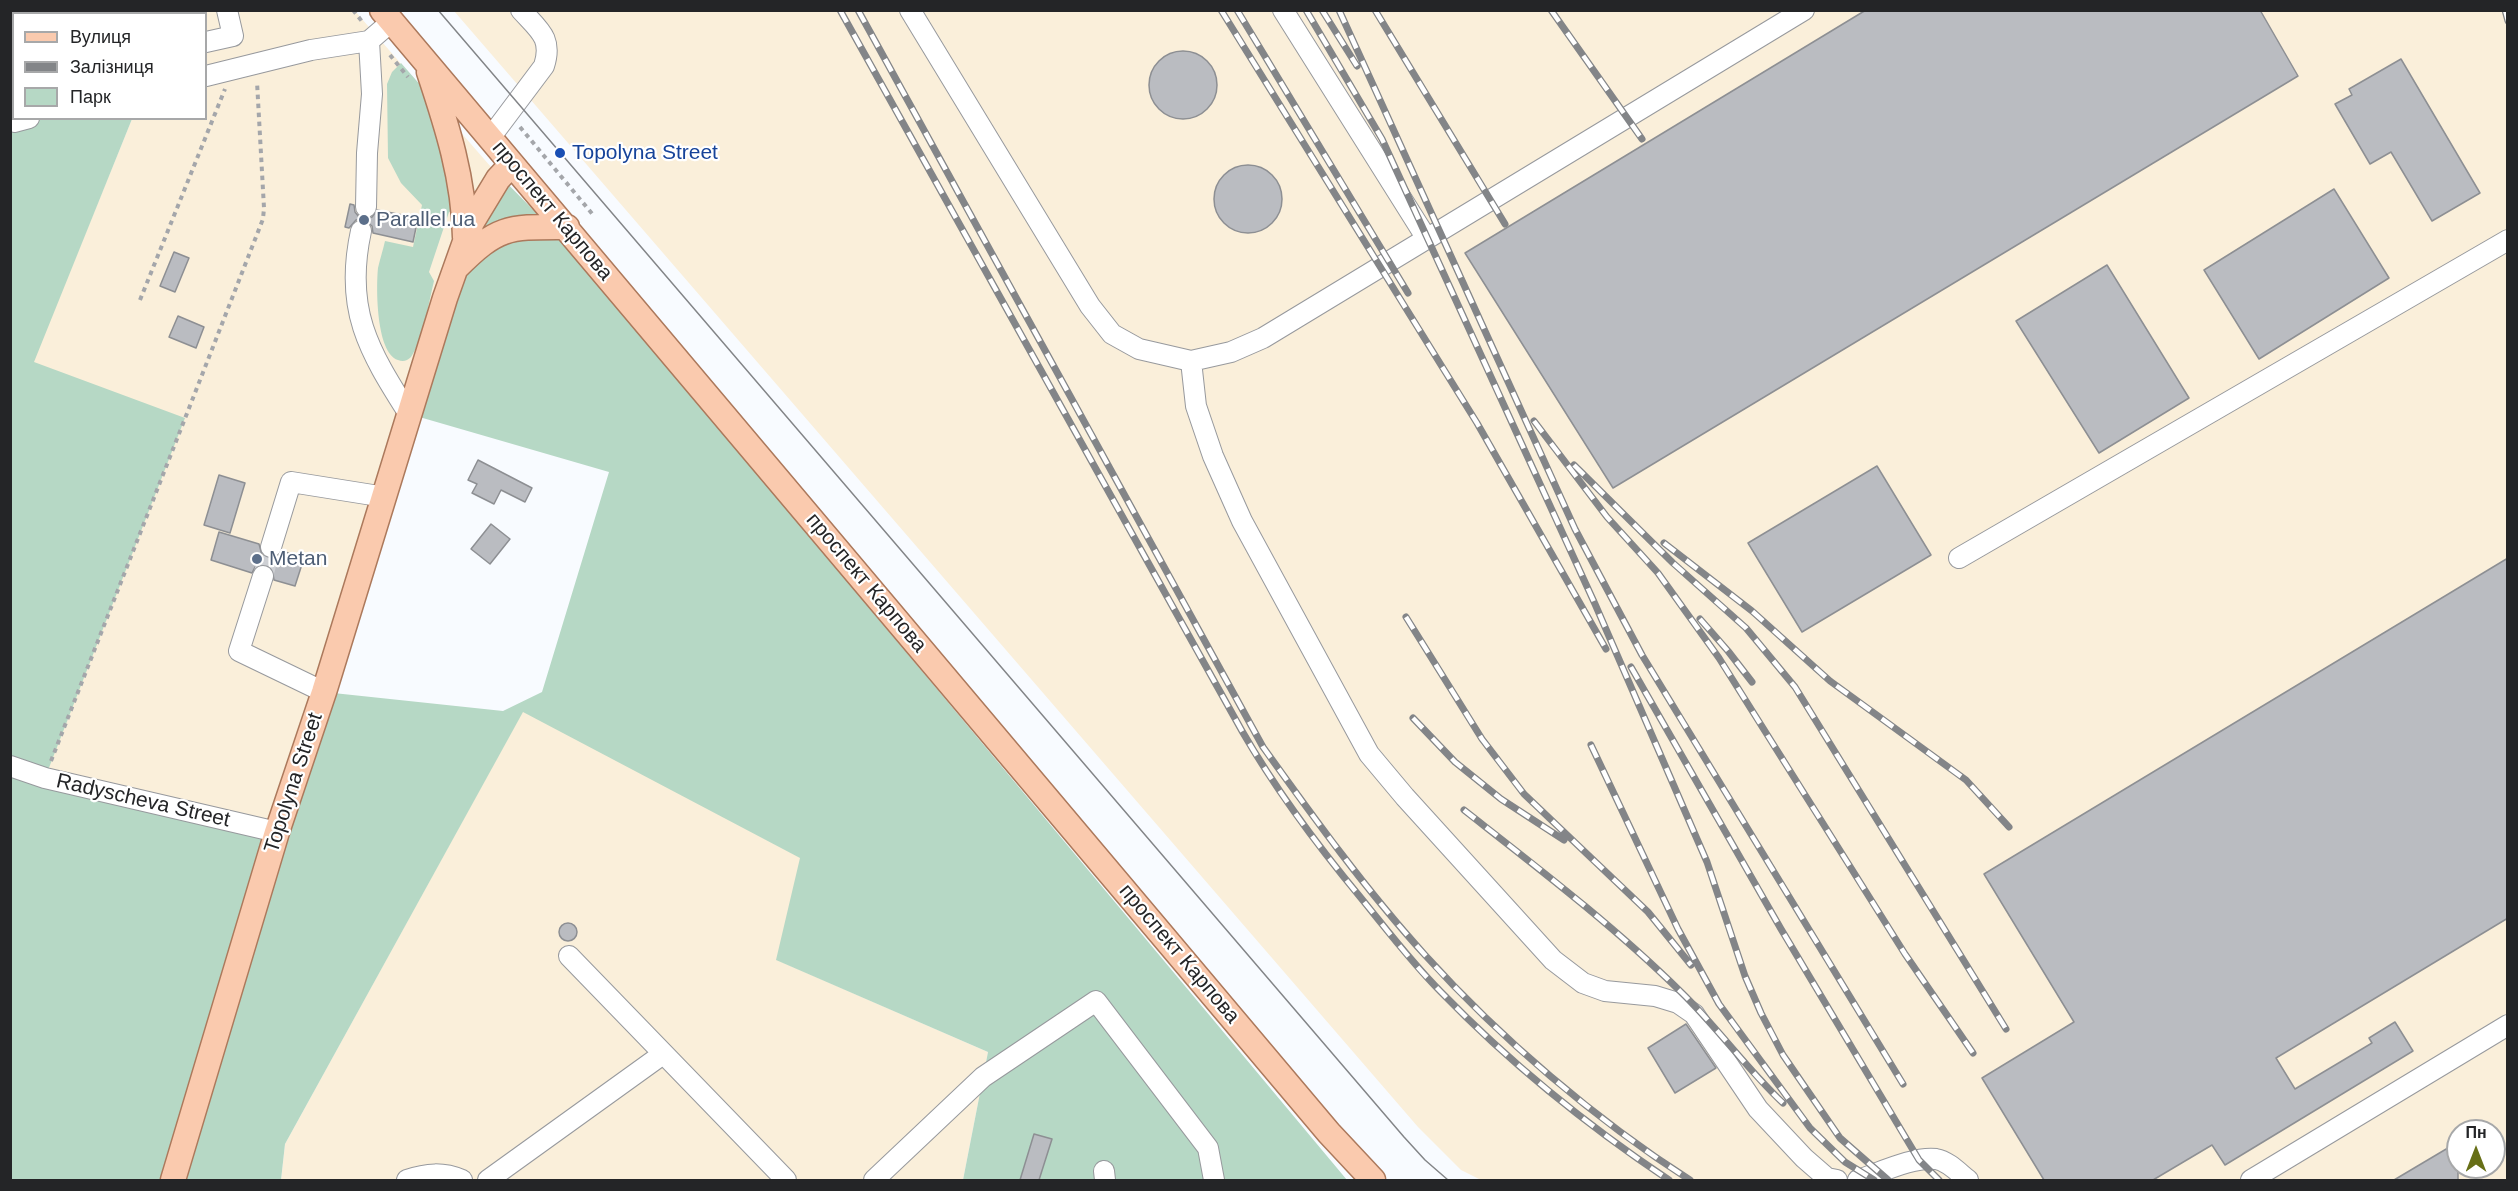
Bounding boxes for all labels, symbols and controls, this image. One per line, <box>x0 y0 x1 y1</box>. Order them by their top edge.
legend <box>12 12 207 120</box>
text: Вулиця <box>70 27 131 47</box>
text: Залізниця <box>70 57 154 77</box>
text: Парк <box>70 87 111 107</box>
street label: проспект Карпова <box>486 136 618 286</box>
place label: Topolyna Street <box>572 140 718 166</box>
marker: Topolyna Street <box>553 146 567 160</box>
place label: Parallel.ua <box>376 207 475 233</box>
marker: Parallel.ua <box>357 213 371 227</box>
street label: проспект Карпова <box>800 508 932 658</box>
place label: Metan <box>269 546 327 572</box>
marker: Metan <box>250 552 264 566</box>
street label: Topolyna Street <box>259 710 329 856</box>
street label: Radyscheva Street <box>54 769 232 833</box>
street label: проспект Карпова <box>1113 879 1245 1029</box>
north arrow <box>2446 1119 2506 1179</box>
text: Пн <box>2465 1124 2487 1141</box>

